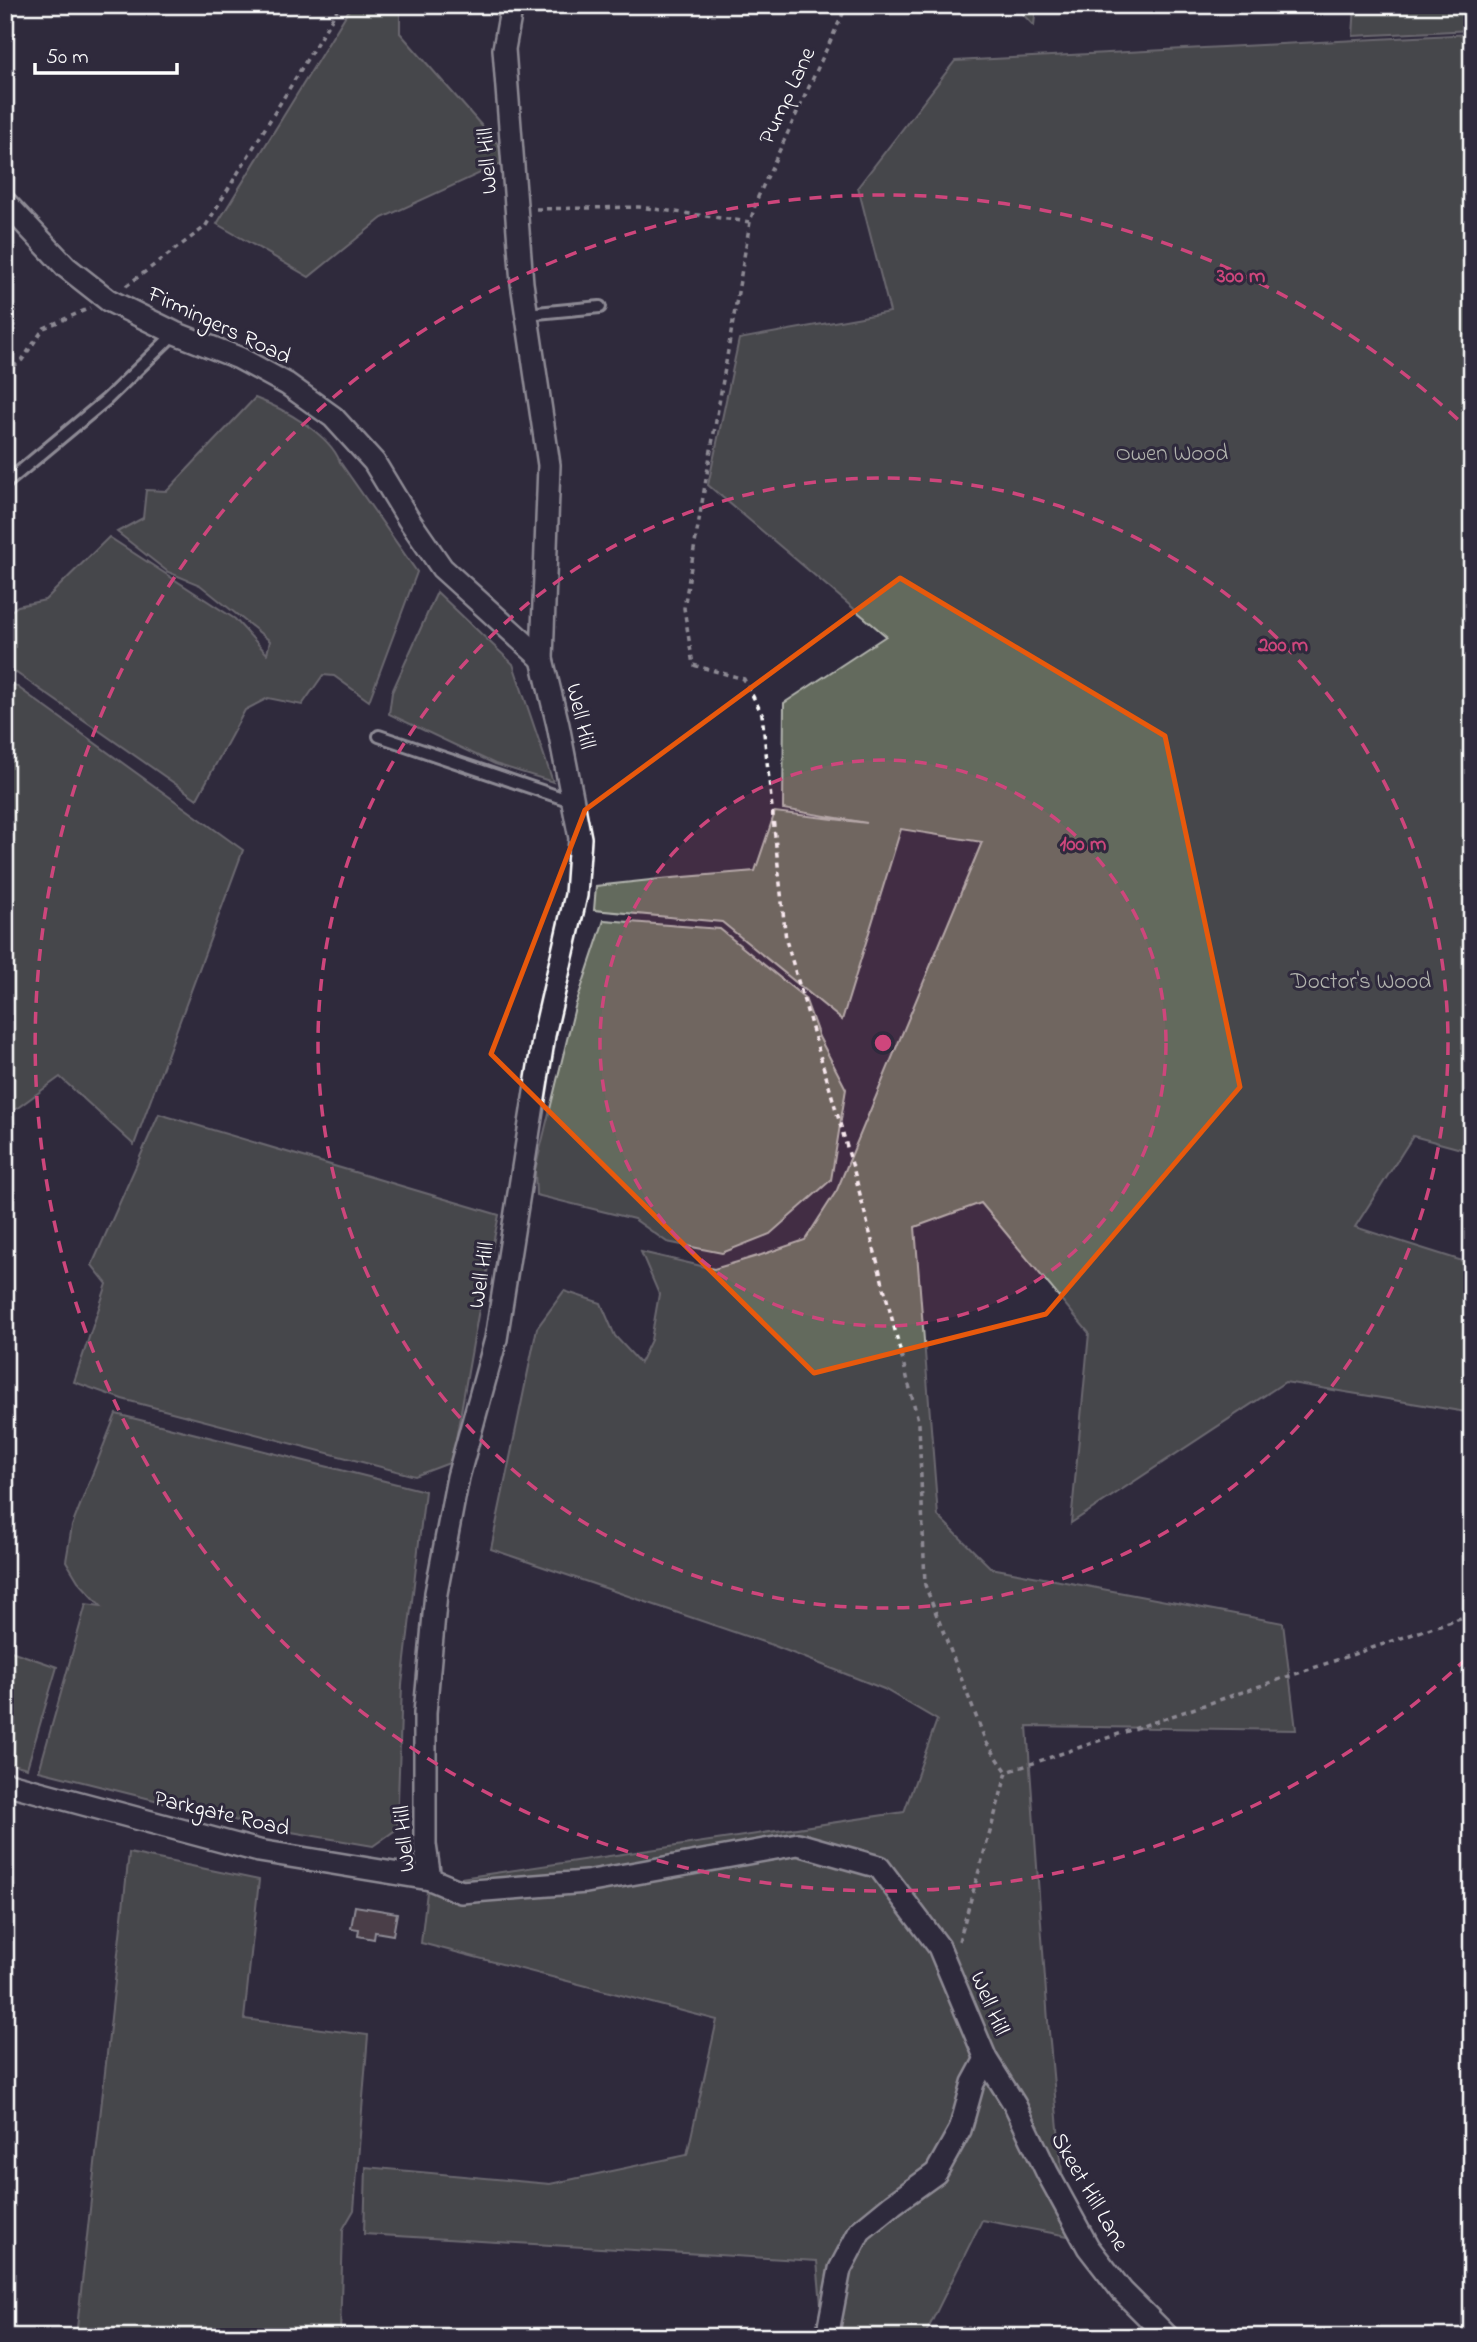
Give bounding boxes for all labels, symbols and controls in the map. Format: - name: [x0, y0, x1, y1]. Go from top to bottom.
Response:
- scale bar: [35, 32, 177, 76]
- street label: Pump Lane: [751, 41, 825, 150]
- text: 50 m: [46, 43, 89, 73]
- street label: Well Hill: [470, 126, 507, 195]
- text: 300 m: [1216, 262, 1265, 292]
- street label: Firmingers Road: [141, 278, 296, 375]
- park label: Owen Wood: [1116, 438, 1228, 471]
- text: 200 m: [1257, 631, 1308, 661]
- street label: Well Hill: [556, 680, 603, 753]
- text: 100 m: [1060, 830, 1106, 860]
- park label: Doctor's Wood: [1290, 966, 1431, 999]
- centre of rings: [871, 1031, 895, 1055]
- street label: Well Hill: [461, 1240, 504, 1311]
- street label: Parkgate Road: [150, 1783, 293, 1847]
- street label: Well Hill: [386, 1804, 425, 1874]
- street label: Well Hill: [960, 1967, 1017, 2041]
- street label: Skeet Hill Lane: [1041, 2127, 1137, 2258]

